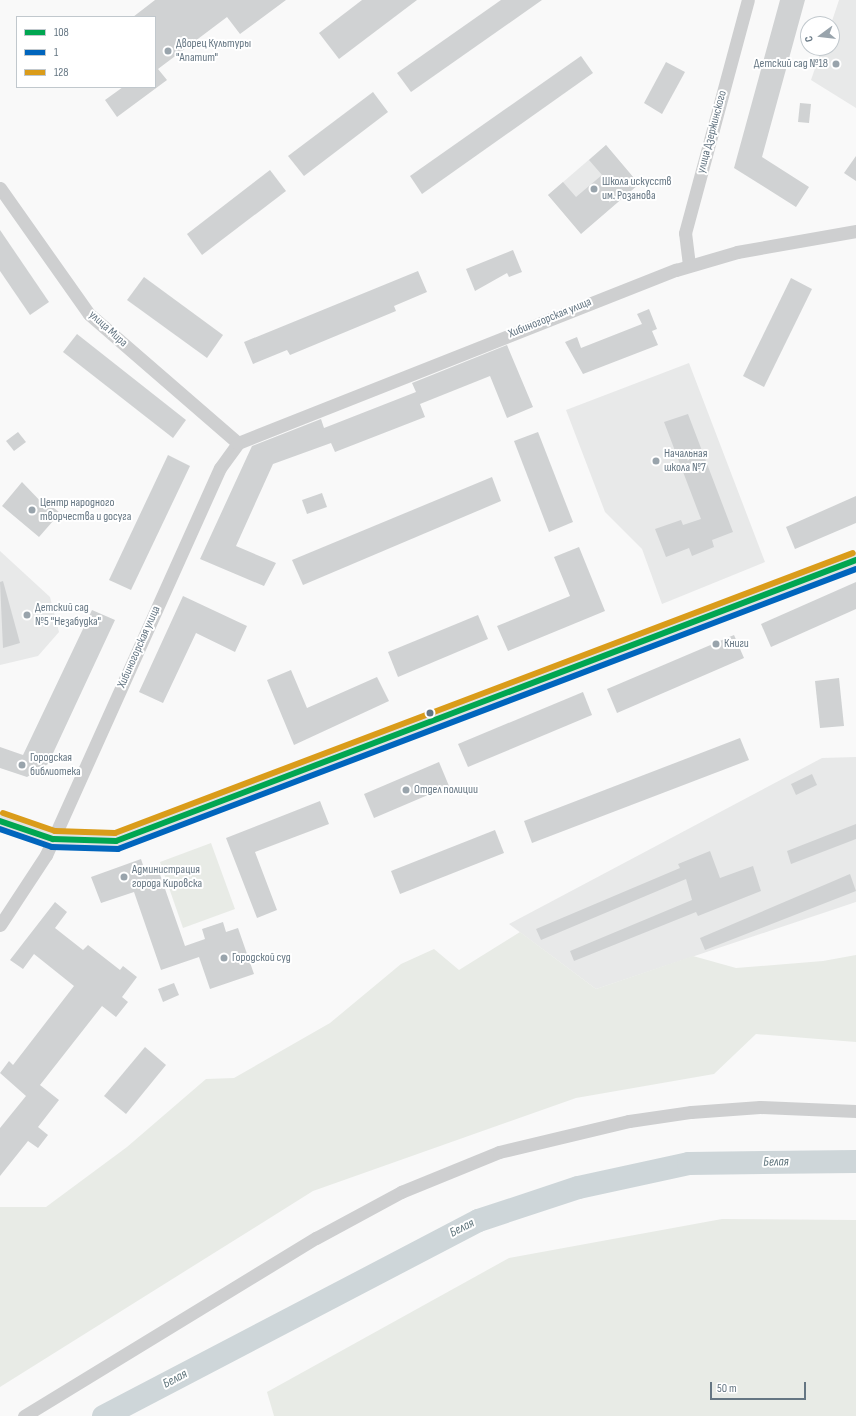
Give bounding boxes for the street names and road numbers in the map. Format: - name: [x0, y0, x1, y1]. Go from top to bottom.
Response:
- street label: улица Дзержинского: [694, 89, 730, 175]
- street label: Хибиногорская улица: [506, 295, 594, 341]
- street label: улица Мира: [86, 308, 130, 350]
- street label: Хибиногорская улица: [114, 604, 164, 690]

